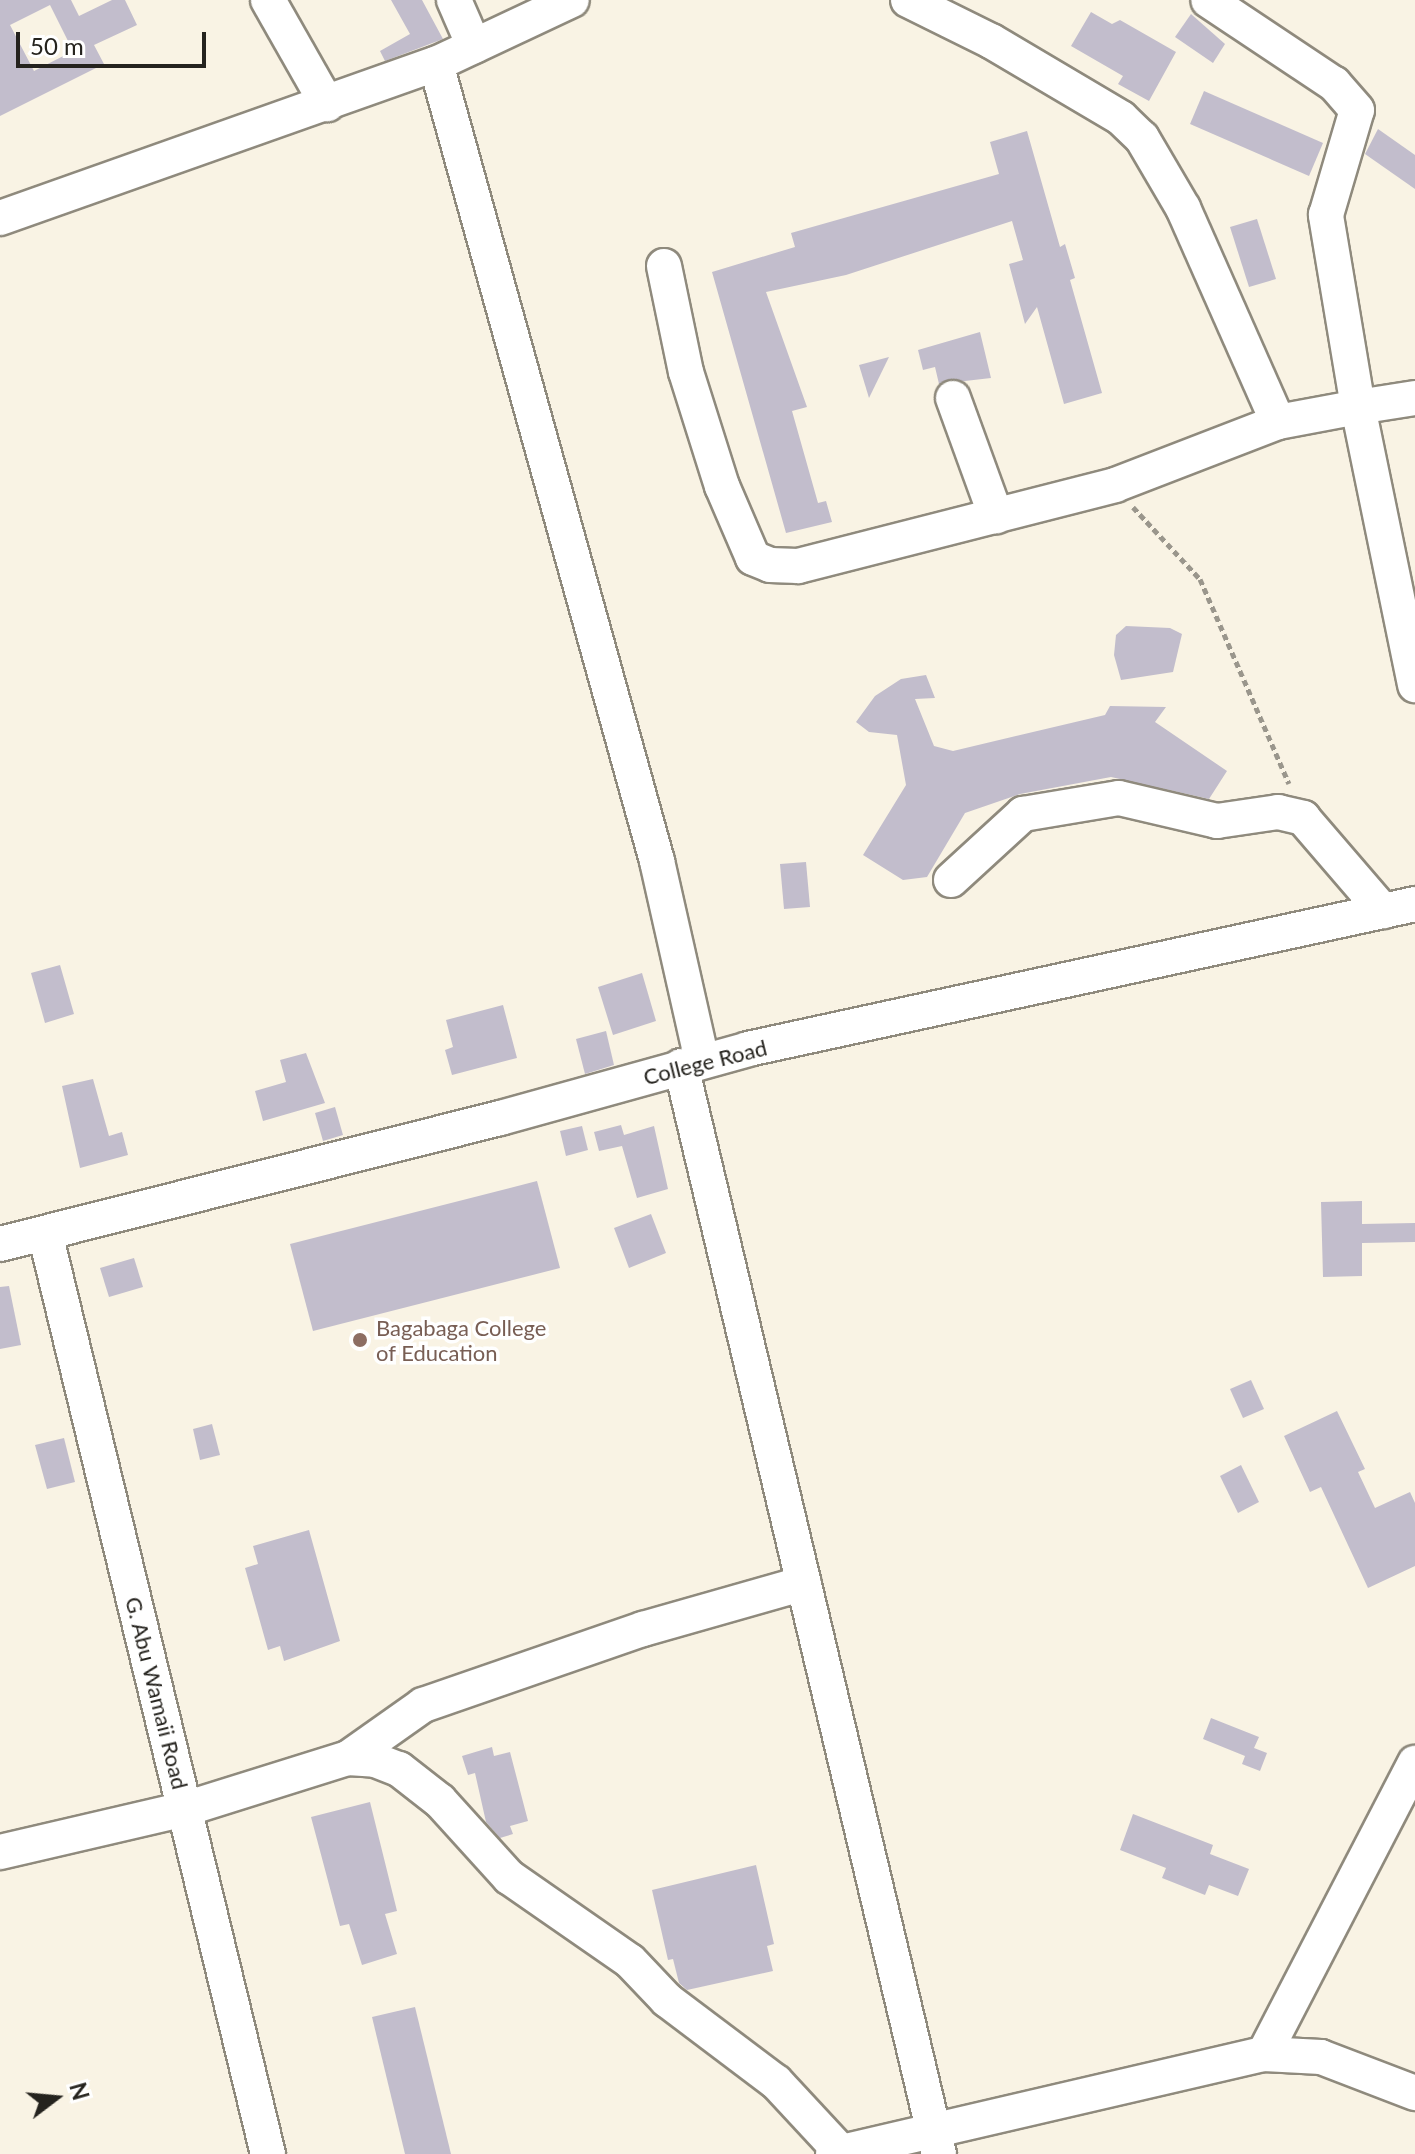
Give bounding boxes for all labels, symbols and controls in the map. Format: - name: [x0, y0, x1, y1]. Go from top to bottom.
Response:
- scale bar: [20, 16, 210, 66]
- text: 50 m: [30, 31, 84, 60]
- street label: College Road: [641, 1034, 769, 1090]
- place label: Bagabaga College of Education: [376, 1314, 546, 1366]
- marker: Bagabaga College of Education: [351, 1331, 369, 1349]
- street label: G. Abu Wamaii Road: [120, 1594, 194, 1792]
- north arrow: [16, 2058, 96, 2138]
- text: N: [64, 2079, 95, 2103]

